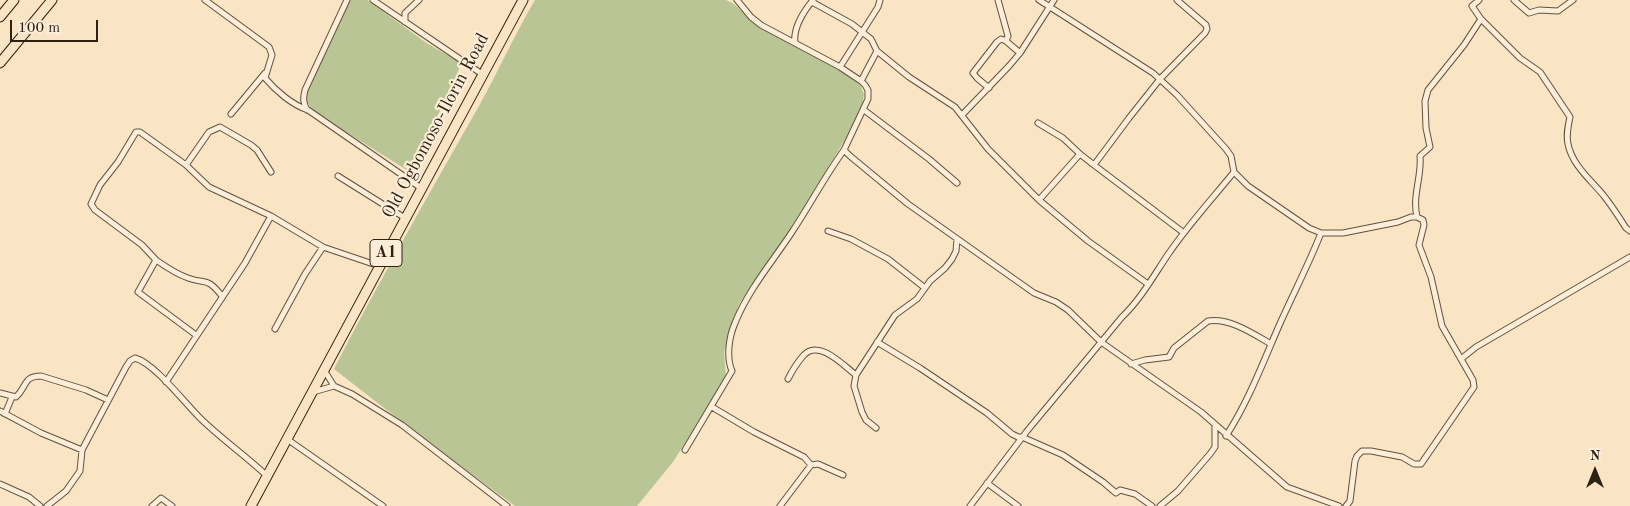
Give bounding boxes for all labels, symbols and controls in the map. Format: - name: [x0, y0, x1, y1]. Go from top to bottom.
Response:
- scale bar: [12, 10, 100, 42]
- text: 100 m: [18, 21, 60, 36]
- street label: Old Ogbomoso-Ilorin Road: [378, 30, 494, 222]
- road number: A1: [370, 240, 402, 266]
- north arrow: [1570, 446, 1620, 496]
- text: N: [1590, 449, 1600, 463]

